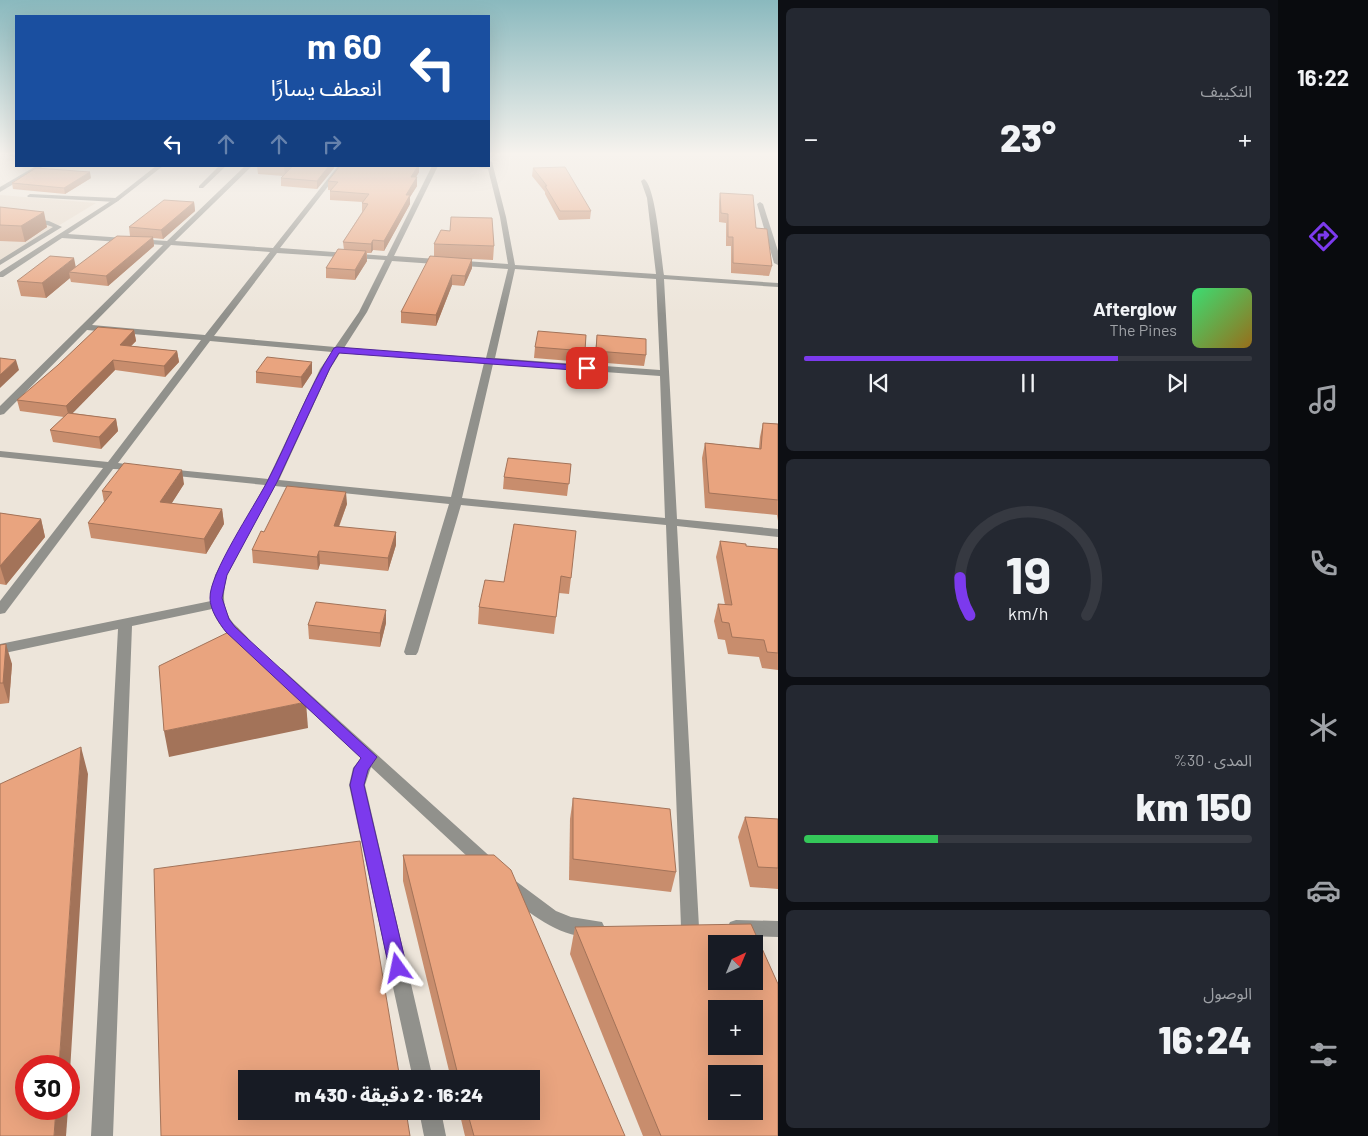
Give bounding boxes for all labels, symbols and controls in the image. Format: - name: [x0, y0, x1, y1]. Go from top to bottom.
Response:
- text: 60 m: [307, 24, 382, 66]
- icon: left: [400, 35, 465, 100]
- text: 16:22: [1297, 64, 1349, 90]
- text: انعطف يسارًا: [271, 74, 382, 100]
- text: التكييف: [1200, 81, 1252, 100]
- text: 23°: [1000, 114, 1056, 160]
- text: −: [804, 121, 818, 155]
- text: +: [1238, 121, 1252, 155]
- icon: left: [159, 130, 187, 158]
- icon: ahead: [212, 130, 240, 158]
- icon: ahead: [265, 130, 293, 158]
- icon: right: [318, 130, 346, 158]
- icon: directions: [1306, 219, 1341, 254]
- text: Afterglow: [1093, 297, 1177, 320]
- text: The Pines: [1110, 320, 1177, 339]
- pin: [566, 347, 608, 389]
- icon: arrive: [573, 354, 601, 382]
- icon: previous: [865, 369, 893, 397]
- icon: pause: [1014, 369, 1042, 397]
- icon: next: [1163, 369, 1191, 397]
- icon: music: [1306, 382, 1341, 417]
- text: 19: [1005, 542, 1051, 604]
- icon: phone: [1306, 546, 1341, 581]
- text: km/h: [1008, 602, 1048, 624]
- icon: climate: [1306, 710, 1341, 745]
- text: المدى · 30%: [1173, 750, 1252, 769]
- text: 150 km: [1136, 783, 1252, 829]
- icon: car: [1306, 873, 1341, 908]
- north arrow: [708, 935, 762, 990]
- map controls: [708, 935, 763, 1120]
- position arrow: [371, 941, 423, 993]
- text: الوصول: [1203, 983, 1252, 1002]
- button: +: [708, 1000, 763, 1055]
- text: 16:24: [1158, 1016, 1252, 1062]
- icon: filters: [1306, 1037, 1341, 1072]
- speed limit sign: 30: [15, 1055, 80, 1120]
- button: −: [708, 1065, 763, 1120]
- text: 16:24 · 2 دقيقة · 430 m: [295, 1083, 483, 1106]

